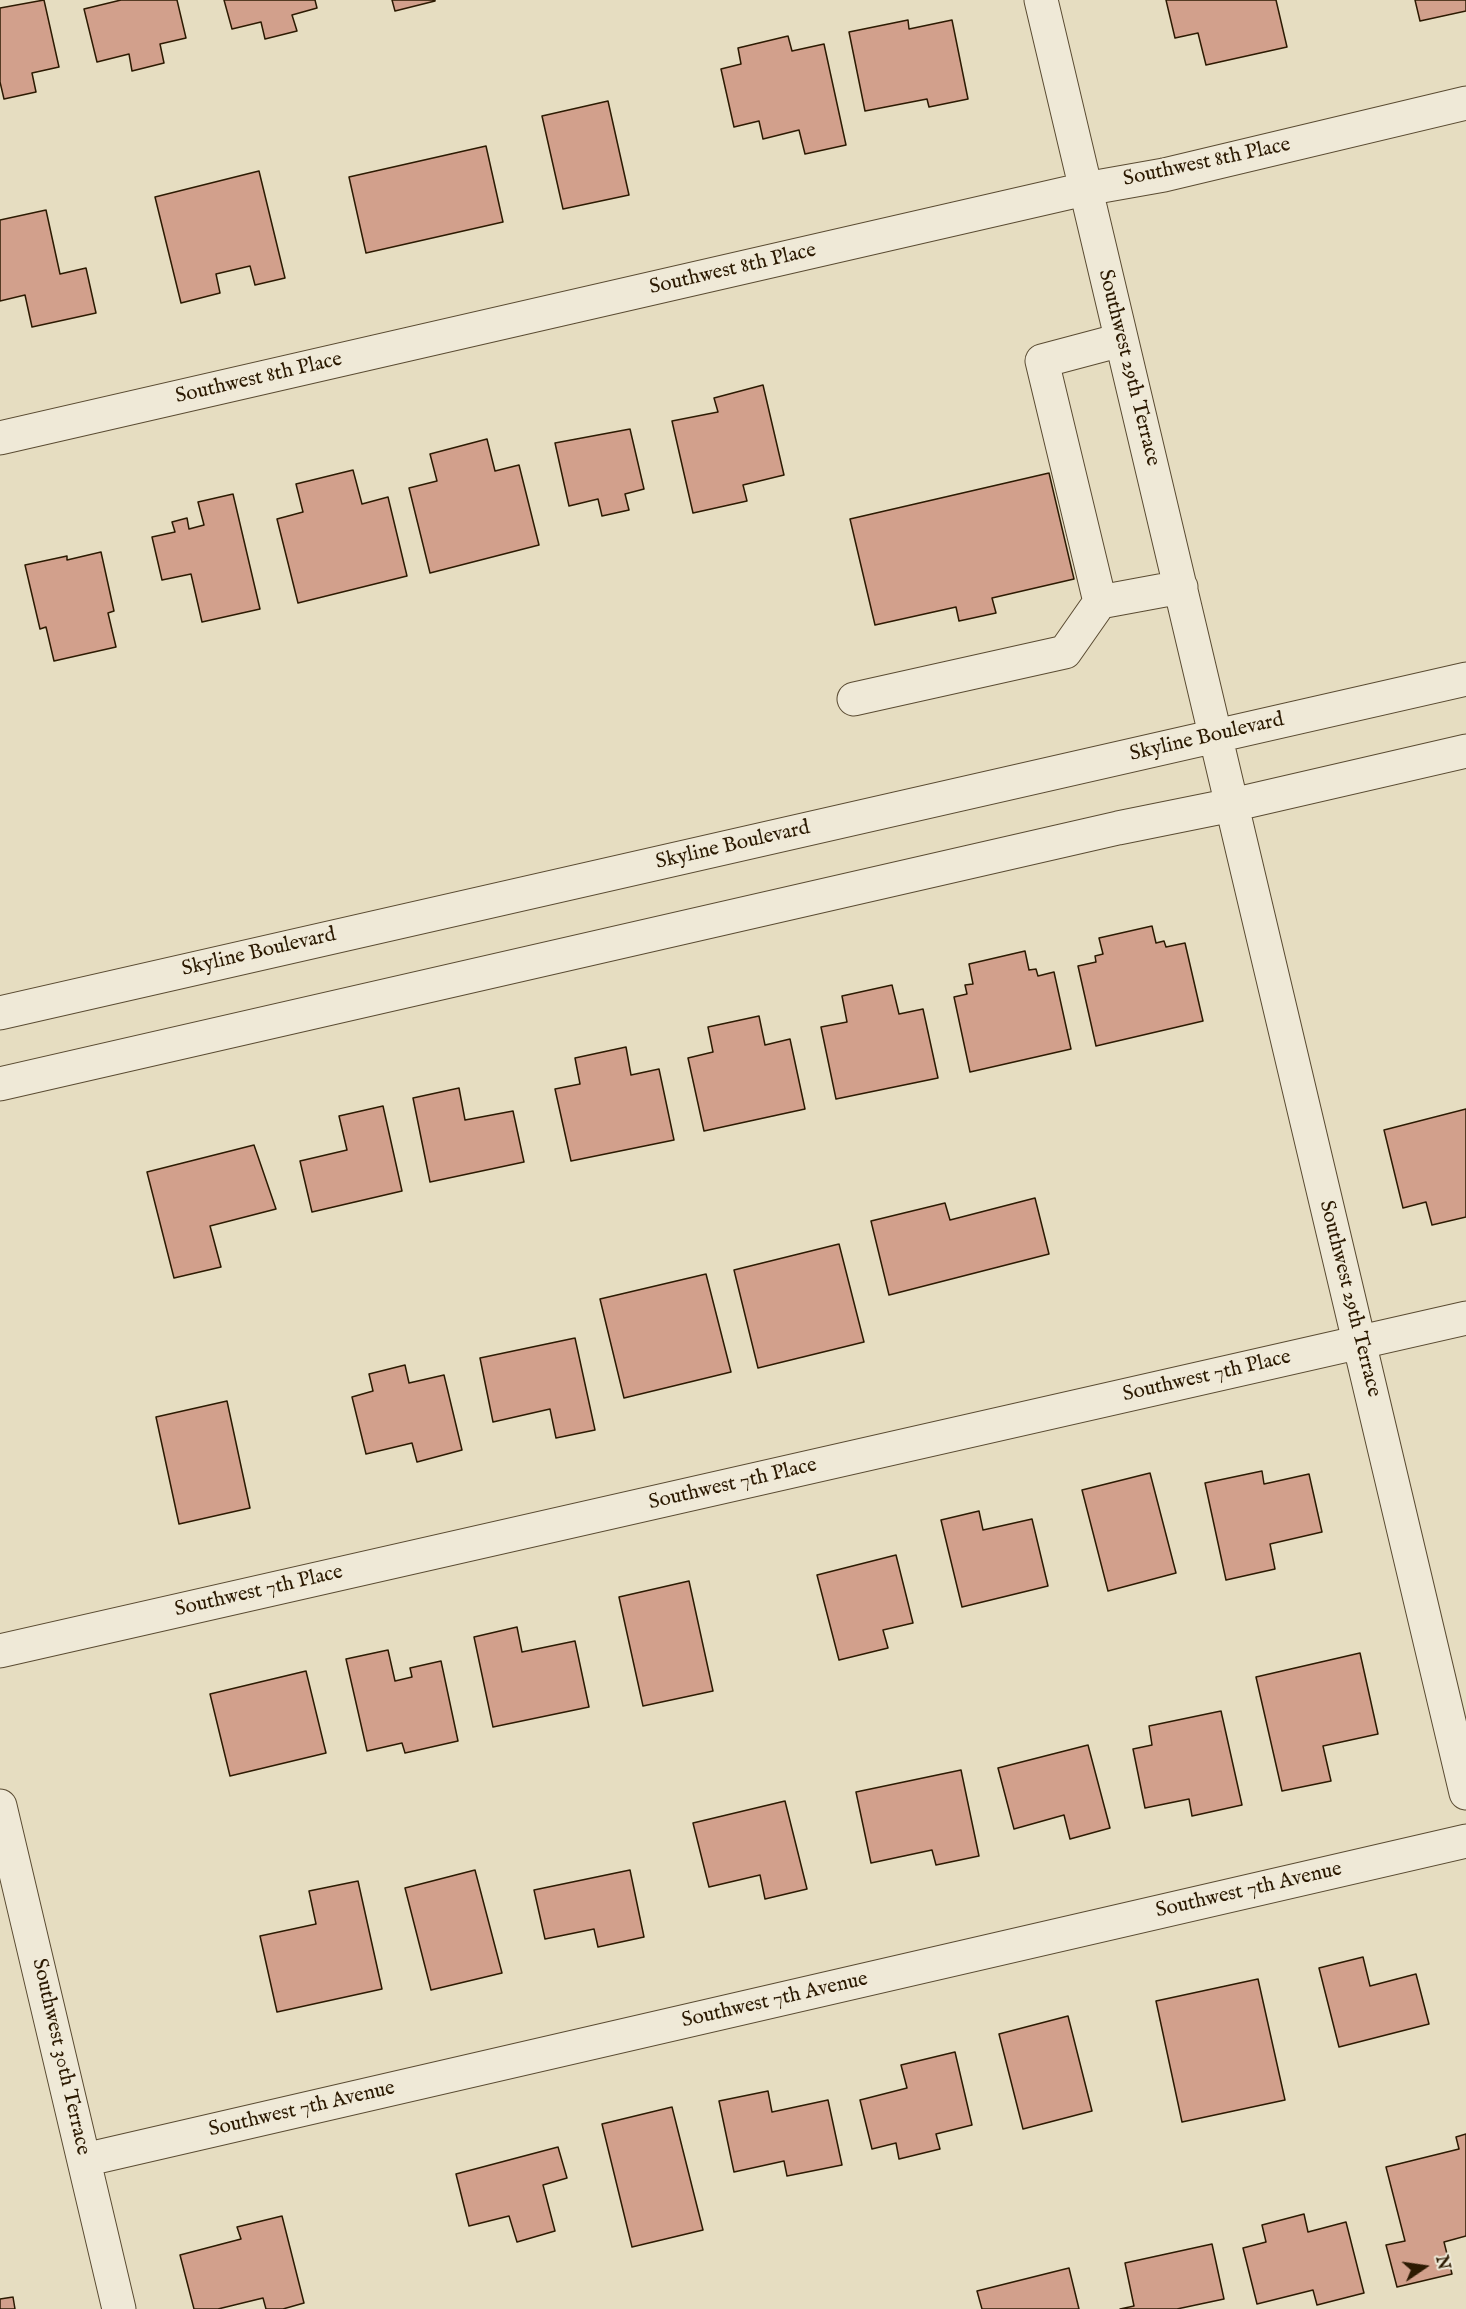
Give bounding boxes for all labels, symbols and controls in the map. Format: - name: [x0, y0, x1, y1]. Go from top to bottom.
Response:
- street label: Southwest 8th Place: [1121, 133, 1293, 193]
- street label: Southwest 8th Place: [647, 239, 819, 301]
- street label: Southwest 29th Terrace: [1091, 267, 1165, 469]
- street label: Southwest 8th Place: [173, 348, 345, 410]
- street label: Skyline Boulevard: [1127, 708, 1287, 768]
- street label: Skyline Boulevard: [653, 816, 813, 876]
- street label: Skyline Boulevard: [179, 923, 339, 983]
- street label: Southwest 29th Terrace: [1312, 1198, 1386, 1400]
- street label: Southwest 7th Place: [1120, 1345, 1294, 1409]
- street label: Southwest 7th Place: [646, 1453, 820, 1517]
- street label: Southwest 7th Place: [172, 1560, 346, 1624]
- street label: Southwest 7th Avenue: [1153, 1857, 1345, 1925]
- street label: Southwest 30th Terrace: [25, 1956, 95, 2158]
- street label: Southwest 7th Avenue: [679, 1967, 871, 2035]
- street label: Southwest 7th Avenue: [206, 2076, 398, 2144]
- north arrow: [1394, 2237, 1454, 2297]
- text: N: [1430, 2254, 1453, 2272]

